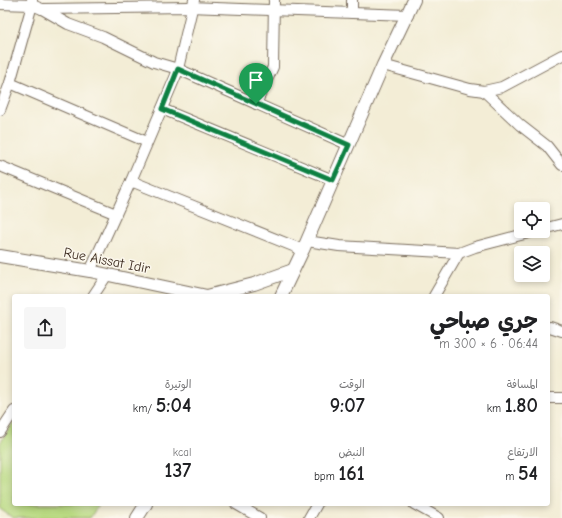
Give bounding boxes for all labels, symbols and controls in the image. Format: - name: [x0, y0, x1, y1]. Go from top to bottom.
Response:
- pin: [239, 63, 273, 104]
- icon: arrive: [245, 69, 267, 91]
- map controls: [514, 202, 550, 282]
- button: locate: [514, 202, 550, 238]
- street label: Rue Aissat Idir: [62, 244, 152, 277]
- button: layers: [514, 246, 550, 282]
- button: share: [24, 307, 66, 349]
- text: جري صباحي: [430, 308, 538, 334]
- text: 06:44 · 6 × 300 m: [439, 336, 538, 351]
- text: الوتيرة: [165, 378, 191, 391]
- text: الوقت: [339, 378, 365, 391]
- text: المسافة: [507, 378, 538, 391]
- text: 5:04: [156, 394, 191, 417]
- text: 9:07: [330, 394, 365, 417]
- text: 1.80: [505, 394, 538, 417]
- text: /km: [133, 402, 156, 415]
- text: km: [487, 402, 505, 415]
- text: kcal: [173, 446, 191, 459]
- text: النبض: [338, 446, 365, 459]
- text: الارتفاع: [507, 446, 538, 459]
- text: 137: [165, 459, 191, 482]
- text: 161: [338, 462, 365, 485]
- text: 54: [518, 462, 538, 485]
- text: bpm: [314, 470, 338, 483]
- text: m: [505, 470, 518, 483]

